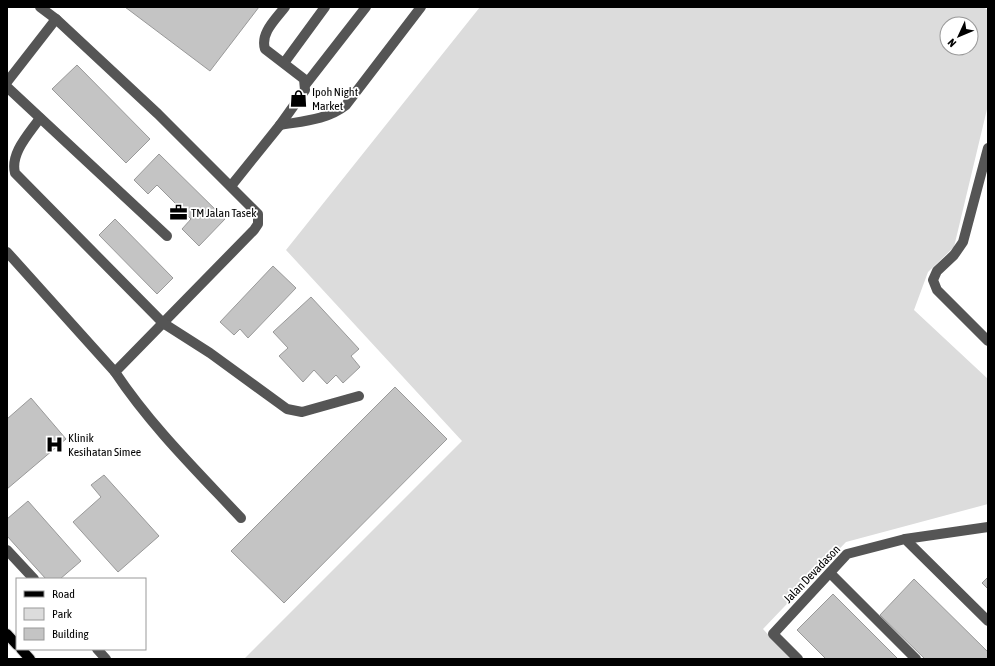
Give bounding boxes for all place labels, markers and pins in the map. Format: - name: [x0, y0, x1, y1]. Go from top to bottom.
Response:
- place label: Ipoh Night Market: [312, 85, 359, 113]
- shop icon: Ipoh Night Market: [289, 89, 309, 109]
- office icon: TM Jalan Tasek: [168, 203, 188, 223]
- place label: TM Jalan Tasek: [191, 206, 257, 220]
- place label: Klinik Kesihatan Simee: [68, 431, 141, 459]
- hospital icon: Klinik Kesihatan Simee: [45, 435, 65, 455]

